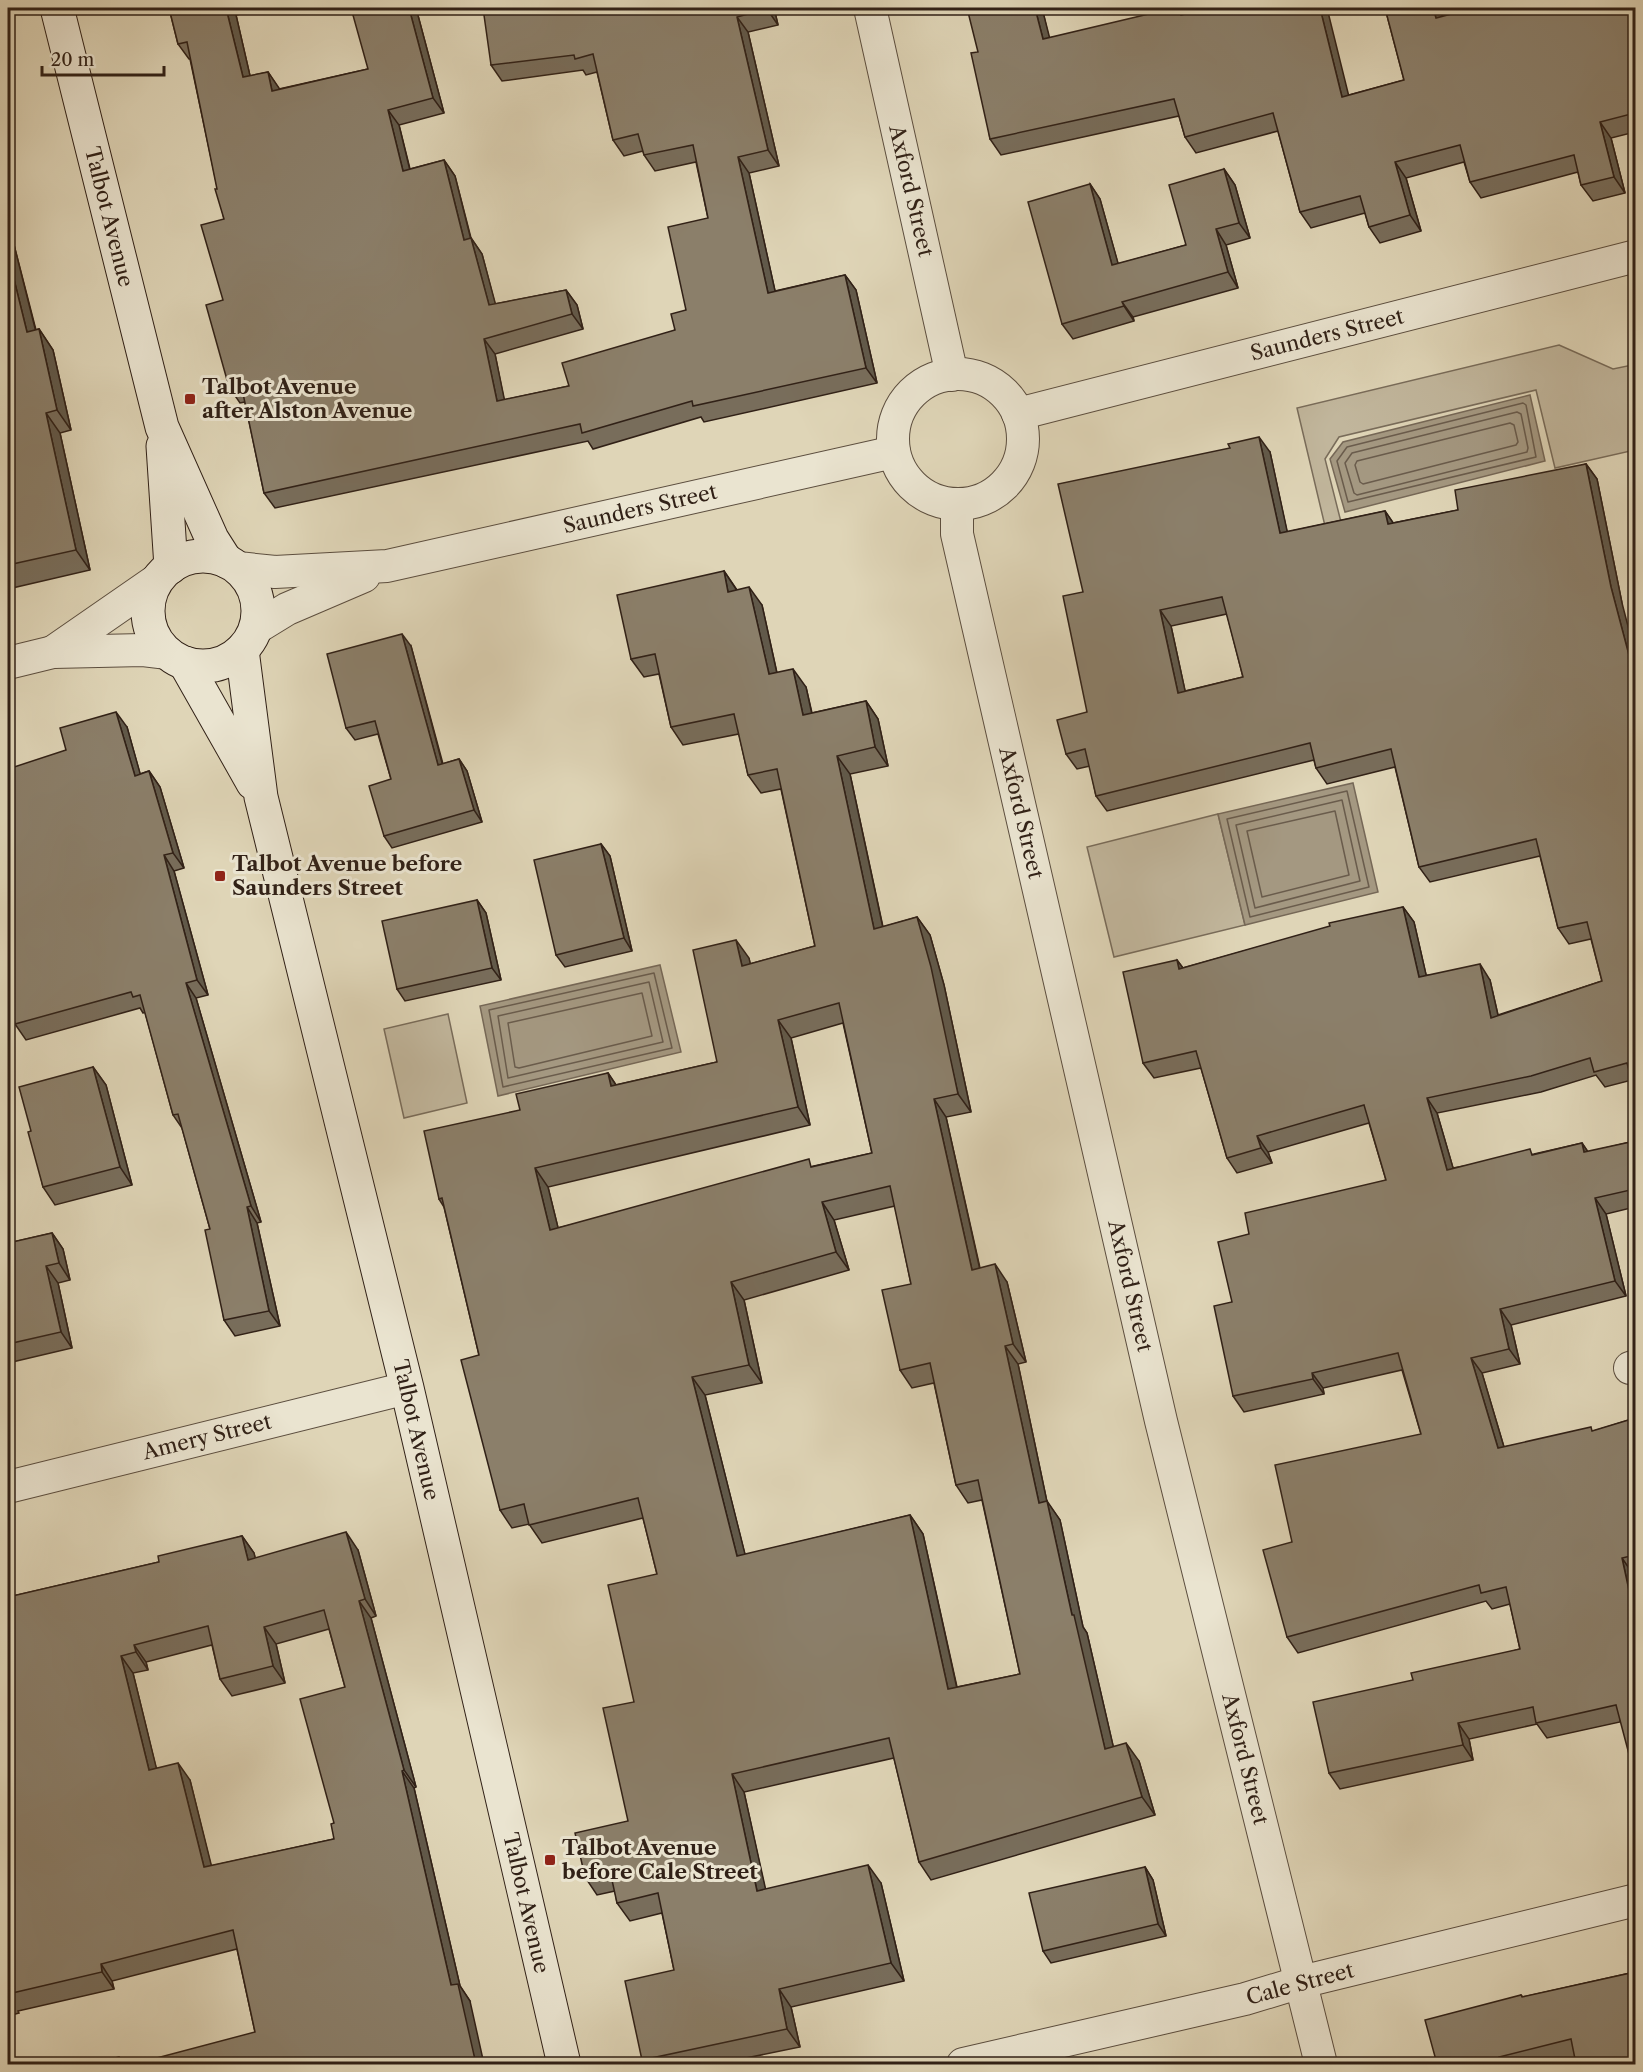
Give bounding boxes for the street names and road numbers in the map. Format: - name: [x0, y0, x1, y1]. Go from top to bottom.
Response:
- street label: Axford Street: [884, 122, 939, 260]
- street label: Talbot Avenue: [80, 144, 139, 289]
- street label: Saunders Street: [1248, 303, 1407, 366]
- street label: Saunders Street: [560, 479, 720, 538]
- street label: Axford Street: [994, 744, 1049, 882]
- street label: Axford Street: [1103, 1217, 1158, 1355]
- street label: Talbot Avenue: [388, 1357, 445, 1503]
- street label: Amery Street: [139, 1408, 274, 1465]
- street label: Axford Street: [1217, 1690, 1274, 1828]
- street label: Talbot Avenue: [498, 1830, 555, 1976]
- street label: Cale Street: [1243, 1957, 1357, 2010]

